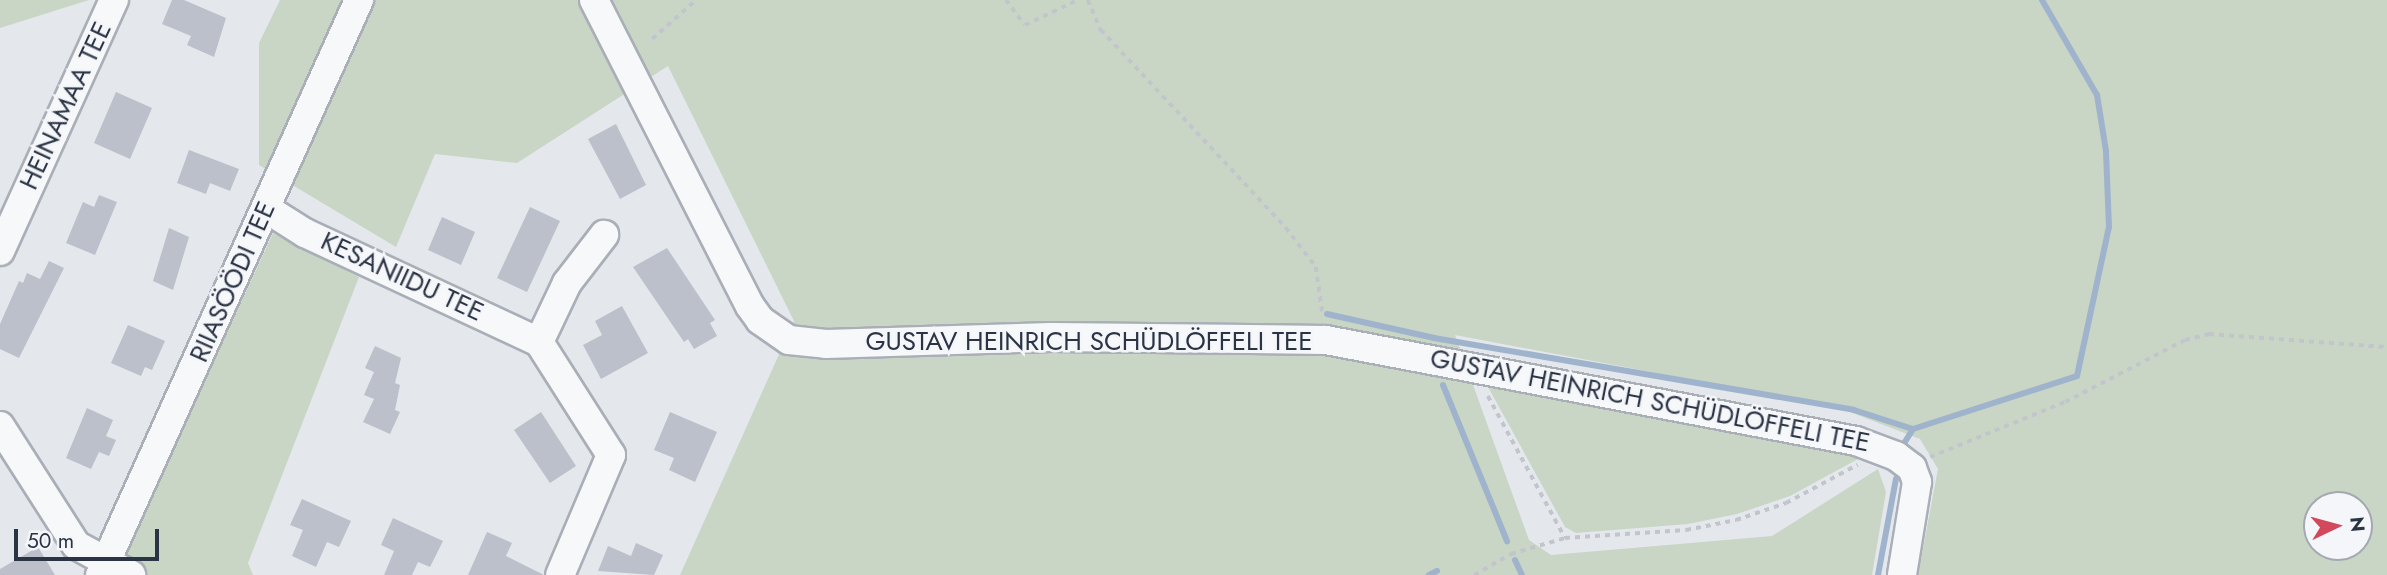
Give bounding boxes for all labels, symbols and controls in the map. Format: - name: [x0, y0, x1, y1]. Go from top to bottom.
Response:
- street label: HEINAMAA TEE: [14, 17, 118, 195]
- street label: RIIASÖÖDI TEE: [184, 197, 282, 367]
- street label: KESANIIDU TEE: [316, 226, 488, 328]
- street label: GUSTAV HEINRICH SCHÜDLÖFFELI TEE: [865, 326, 1313, 358]
- street label: GUSTAV HEINRICH SCHÜDLÖFFELI TEE: [1428, 343, 1872, 459]
- north arrow: [2303, 491, 2373, 561]
- scale bar: [18, 516, 163, 560]
- text: N: [2343, 516, 2372, 533]
- text: 50 m: [27, 526, 74, 556]

